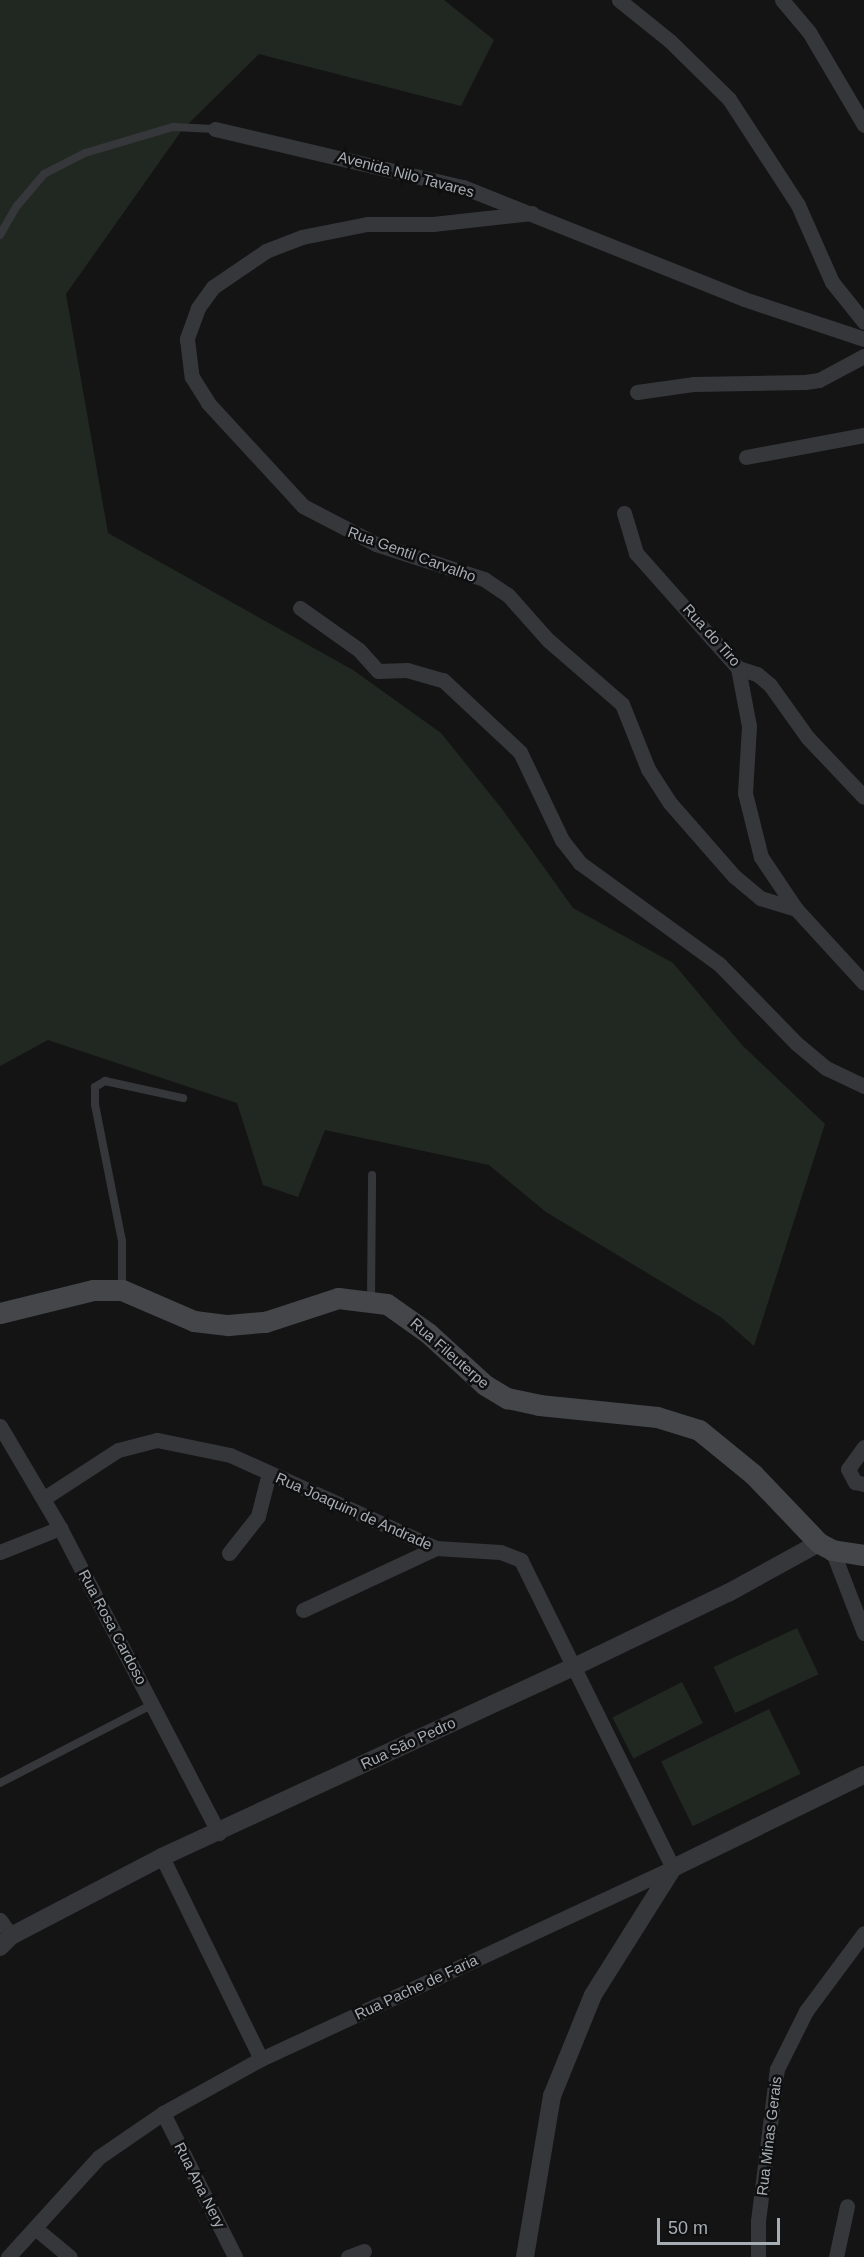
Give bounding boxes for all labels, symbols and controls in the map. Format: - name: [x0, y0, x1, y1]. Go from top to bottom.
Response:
- street label: Avenida Nilo Tavares: [336, 147, 476, 201]
- street label: Rua Gentil Carvalho: [345, 522, 479, 586]
- street label: Rua do Tiro: [679, 600, 745, 670]
- street label: Rua Fileuterpe: [407, 1314, 493, 1392]
- street label: Rua Joaquim de Andrade: [273, 1468, 435, 1554]
- street label: Rua Rosa Cardoso: [75, 1566, 151, 1688]
- street label: Rua São Pedro: [358, 1713, 458, 1773]
- street label: Rua Pache de Faria: [352, 1951, 480, 2023]
- street label: Rua Minas Gerais: [753, 2075, 785, 2197]
- street label: Rua Ana Nery: [171, 2139, 229, 2231]
- scale bar: [660, 2206, 783, 2244]
- text: 50 m: [668, 2218, 708, 2238]

